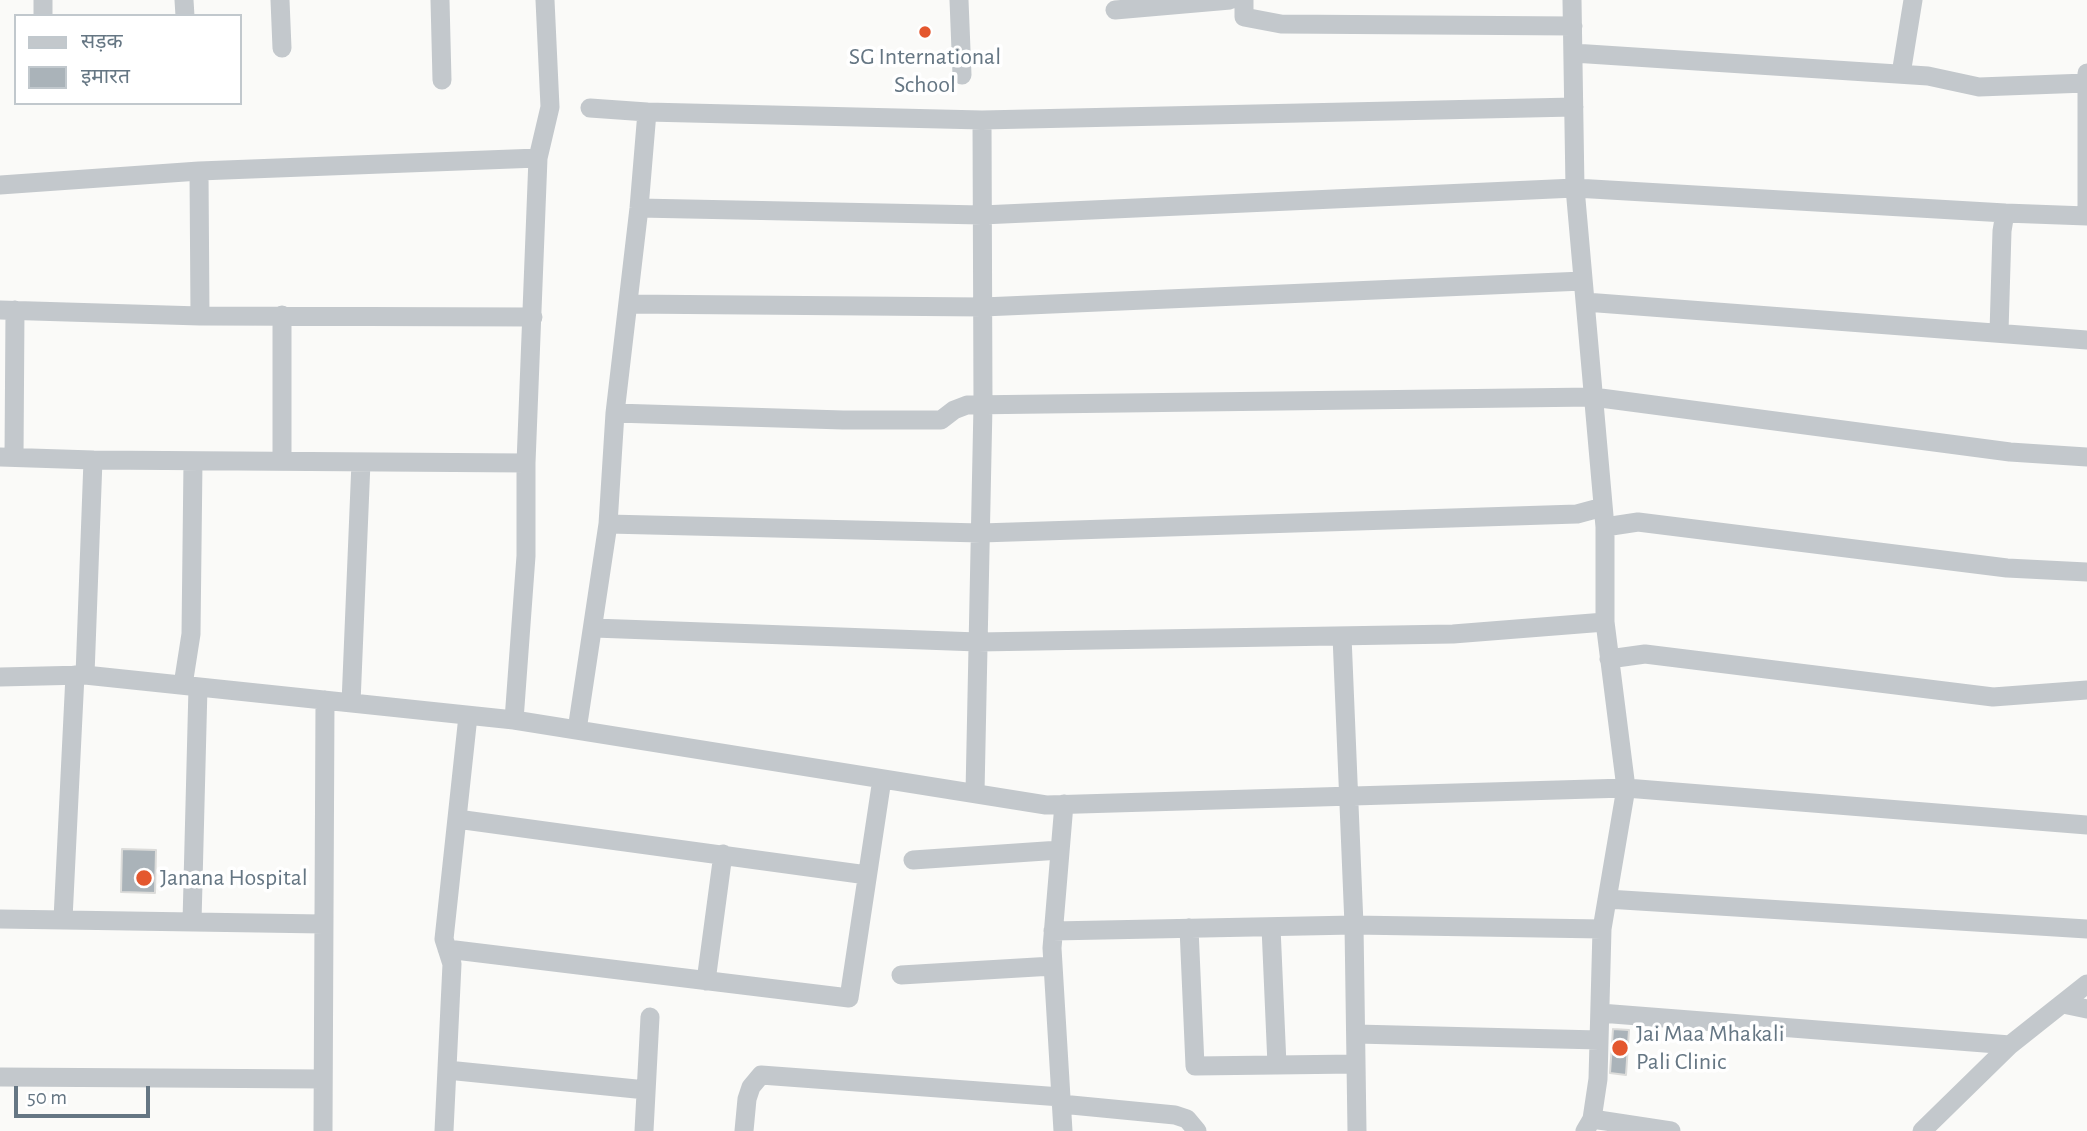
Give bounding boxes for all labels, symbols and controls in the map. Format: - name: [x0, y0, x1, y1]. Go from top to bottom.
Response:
- legend: [14, 14, 242, 105]
- marker: SG International School: [917, 24, 933, 40]
- text: सड़क: [81, 31, 123, 52]
- place label: SG International School: [849, 43, 1001, 99]
- text: इमारत: [81, 66, 130, 87]
- place label: Janana Hospital: [160, 864, 308, 892]
- marker: Janana Hospital: [134, 868, 154, 888]
- place label: Jai Maa Mhakali Pali Clinic: [1636, 1020, 1784, 1076]
- marker: Jai Maa Mhakali Pali Clinic: [1610, 1038, 1630, 1058]
- scale bar: [18, 1072, 154, 1116]
- text: 50 m: [27, 1087, 67, 1108]

